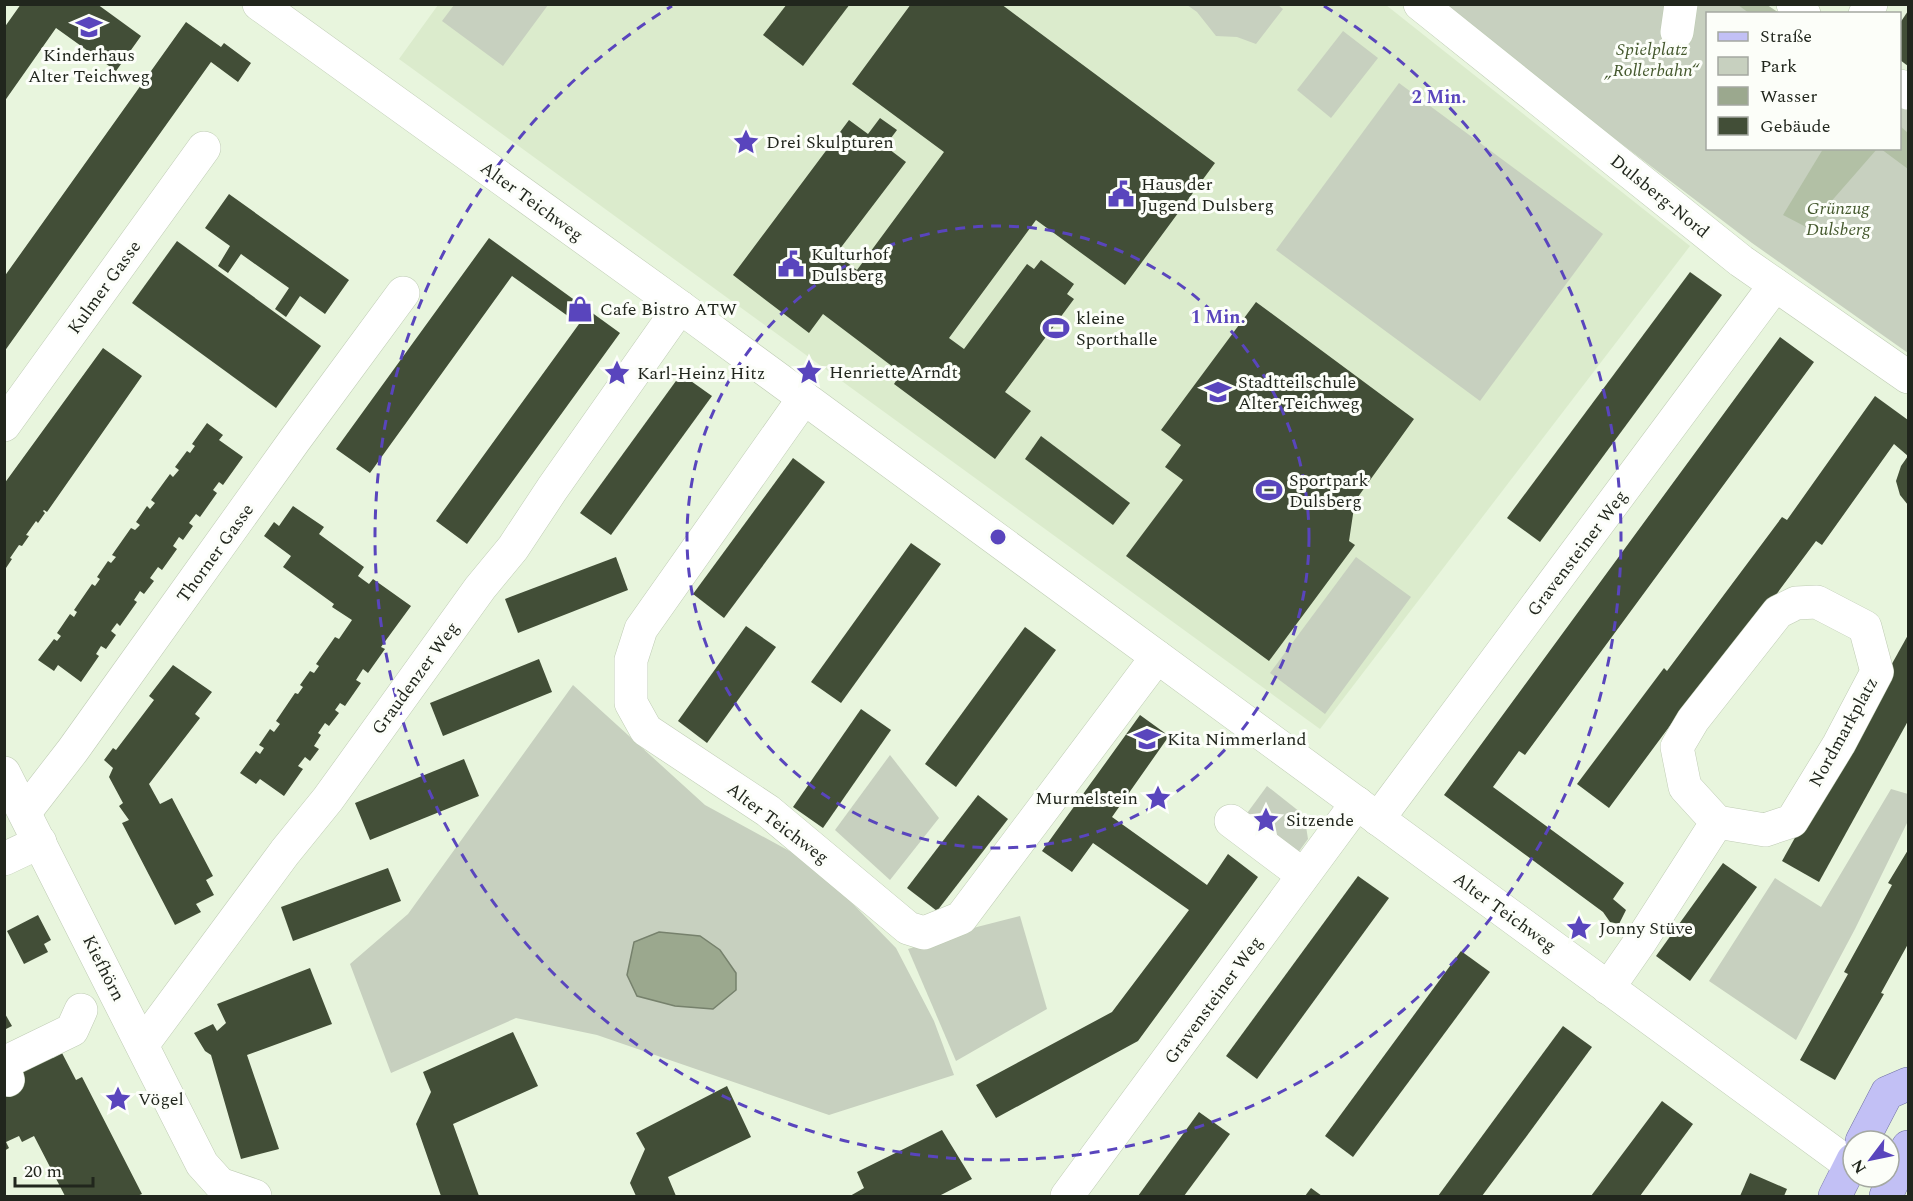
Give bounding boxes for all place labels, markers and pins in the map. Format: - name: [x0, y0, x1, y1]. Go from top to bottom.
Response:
- school or university icon: Kinderhaus Alter Teichweg: [74, 12, 104, 42]
- place label: Kinderhaus Alter Teichweg: [28, 42, 150, 90]
- place icon: Drei Skulpturen: [731, 127, 761, 157]
- place label: Drei Skulpturen: [766, 129, 894, 156]
- place label: Haus der Jugend Dulsberg: [1141, 171, 1274, 219]
- public building icon: Haus der Jugend Dulsberg: [1106, 179, 1136, 209]
- place label: Kulturhof Dulsberg: [811, 241, 891, 289]
- public building icon: Kulturhof Dulsberg: [776, 249, 806, 279]
- shop icon: Cafe Bistro ATW: [565, 294, 595, 324]
- place label: Cafe Bistro ATW: [600, 296, 737, 323]
- place label: kleine Sporthalle: [1076, 305, 1158, 353]
- sports icon: kleine Sporthalle: [1041, 313, 1071, 343]
- place icon: Henriette Arndt: [794, 357, 824, 387]
- place icon: Karl-Heinz Hitz: [602, 358, 632, 388]
- place label: Henriette Arndt: [829, 359, 958, 386]
- place label: Karl-Heinz Hitz: [637, 360, 765, 387]
- place label: Stadtteilschule Alter Teichweg: [1238, 369, 1360, 417]
- school or university icon: Stadtteilschule Alter Teichweg: [1203, 377, 1233, 407]
- place label: Sportpark Dulsberg: [1289, 467, 1369, 515]
- sports icon: Sportpark Dulsberg: [1254, 475, 1284, 505]
- centre of rings: [988, 527, 1008, 547]
- school or university icon: Kita Nimmerland: [1132, 724, 1162, 754]
- place label: Kita Nimmerland: [1167, 726, 1307, 753]
- place icon: Murmelstein: [1143, 783, 1173, 813]
- place label: Murmelstein: [1035, 785, 1138, 812]
- place icon: Sitzende: [1251, 805, 1281, 835]
- place label: Sitzende: [1286, 807, 1354, 834]
- place icon: Jonny Stüve: [1564, 913, 1594, 943]
- place label: Jonny Stüve: [1599, 915, 1693, 942]
- place icon: Vögel: [103, 1084, 133, 1114]
- place label: Vögel: [138, 1086, 184, 1113]

